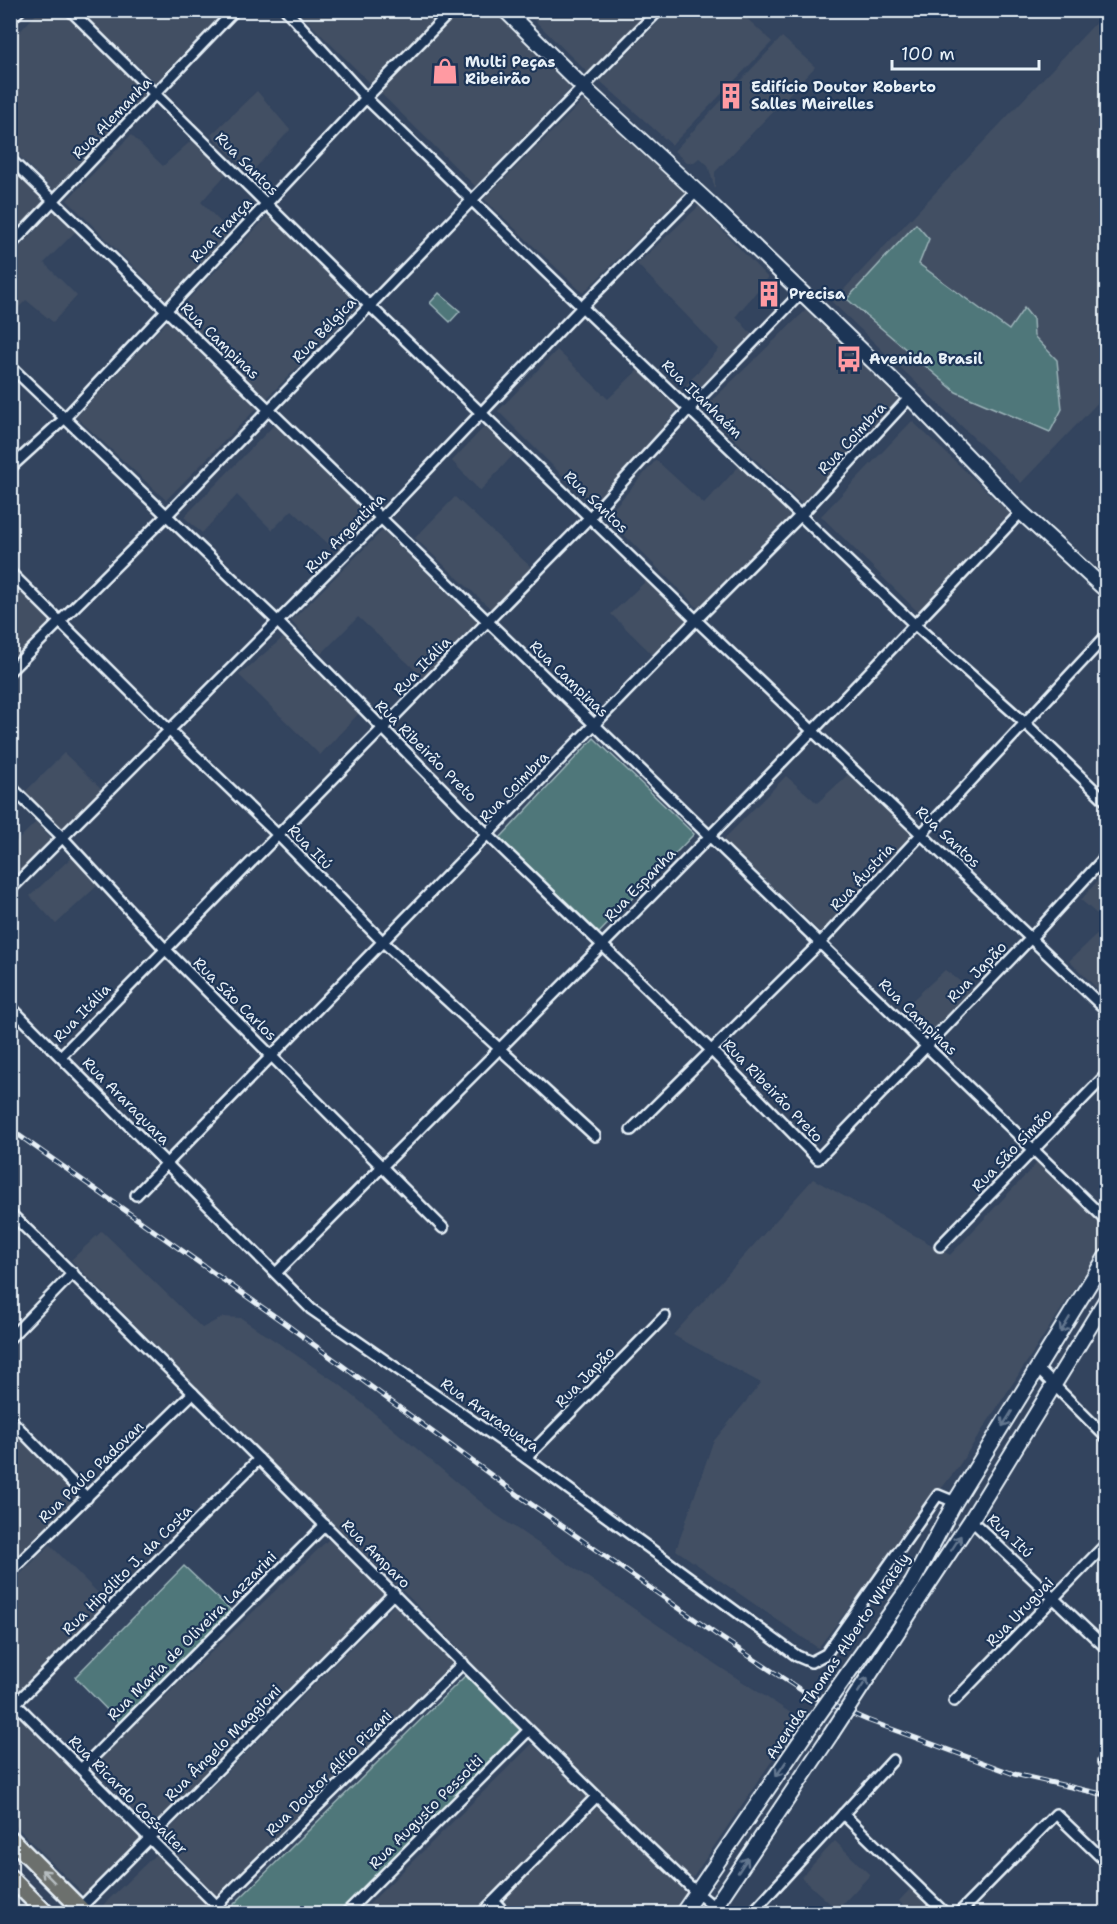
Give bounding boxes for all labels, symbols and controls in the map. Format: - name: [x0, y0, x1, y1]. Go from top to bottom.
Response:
- scale bar: [892, 33, 1039, 71]
- text: 100 m: [901, 42, 955, 66]
- place label: Multi Peças Ribeirão: [465, 52, 556, 89]
- shop icon: Multi Peças Ribeirão: [430, 56, 460, 86]
- street label: Rua Alemanha: [68, 72, 157, 163]
- place label: Edifício Doutor Roberto Salles Meirelles: [751, 77, 936, 114]
- building icon: Edifício Doutor Roberto Salles Meirelles: [716, 81, 746, 111]
- street label: Rua Santos: [211, 128, 283, 200]
- street label: Rua França: [186, 193, 257, 267]
- building icon: Precisa: [754, 279, 784, 309]
- place label: Precisa: [789, 284, 846, 304]
- street label: Rua Bélgica: [288, 292, 361, 367]
- street label: Rua Campinas: [176, 298, 264, 384]
- bus stop icon: Avenida Brasil: [834, 344, 864, 374]
- place label: Avenida Brasil: [869, 349, 983, 369]
- street label: Rua Itanhaém: [657, 355, 747, 443]
- street label: Rua Coimbra: [813, 397, 891, 478]
- street label: Rua Santos: [560, 466, 632, 538]
- street label: Rua Argentina: [301, 488, 390, 577]
- street label: Rua Itália: [389, 632, 455, 700]
- street label: Rua Campinas: [525, 636, 613, 722]
- street label: Rua Ribeirão Preto: [371, 696, 481, 806]
- street label: Rua Coimbra: [475, 747, 554, 827]
- street label: Rua Santos: [911, 802, 985, 872]
- street label: Rua Itú: [283, 820, 337, 874]
- street label: Rua Áustria: [825, 838, 899, 915]
- street label: Rua Espanha: [600, 844, 681, 926]
- street label: Rua Japão: [943, 937, 1011, 1007]
- street label: Rua São Carlos: [189, 953, 281, 1045]
- street label: Rua Campinas: [874, 974, 962, 1060]
- street label: Rua Itália: [49, 979, 115, 1047]
- street label: Rua Ribeirão Preto: [719, 1035, 827, 1147]
- street label: Rua Araraquara: [78, 1053, 175, 1150]
- street label: Rua São Simão: [967, 1104, 1057, 1196]
- one-way arrow: [1058, 1316, 1070, 1333]
- street label: Rua Japão: [551, 1342, 619, 1412]
- street label: Rua Araraquara: [437, 1374, 544, 1457]
- one-way arrow: [1000, 1410, 1012, 1427]
- street label: Rua Paulo Padovan: [34, 1417, 148, 1527]
- street label: Rua Hipólito J. da Costa: [58, 1500, 197, 1639]
- street label: Rua Itú: [983, 1510, 1037, 1562]
- street label: Rua Amparo: [337, 1515, 415, 1593]
- one-way arrow: [950, 1535, 962, 1552]
- street label: Rua Maria de Oliveira Lazzarini: [103, 1547, 281, 1725]
- street label: Avenida Thomas Alberto Whately: [761, 1549, 915, 1763]
- street label: Rua Uruguai: [982, 1573, 1058, 1651]
- one-way arrow: [857, 1677, 869, 1694]
- street label: Rua Ângelo Maggioni: [160, 1680, 286, 1806]
- street label: Rua Doutor Alfio Pizani: [262, 1706, 396, 1840]
- street label: Rua Ricardo Cossalter: [64, 1731, 192, 1859]
- street label: Rua Augusto Pessotti: [365, 1751, 487, 1873]
- one-way arrow: [775, 1760, 787, 1776]
- one-way arrow: [737, 1857, 749, 1874]
- one-way arrow: [41, 1868, 56, 1883]

